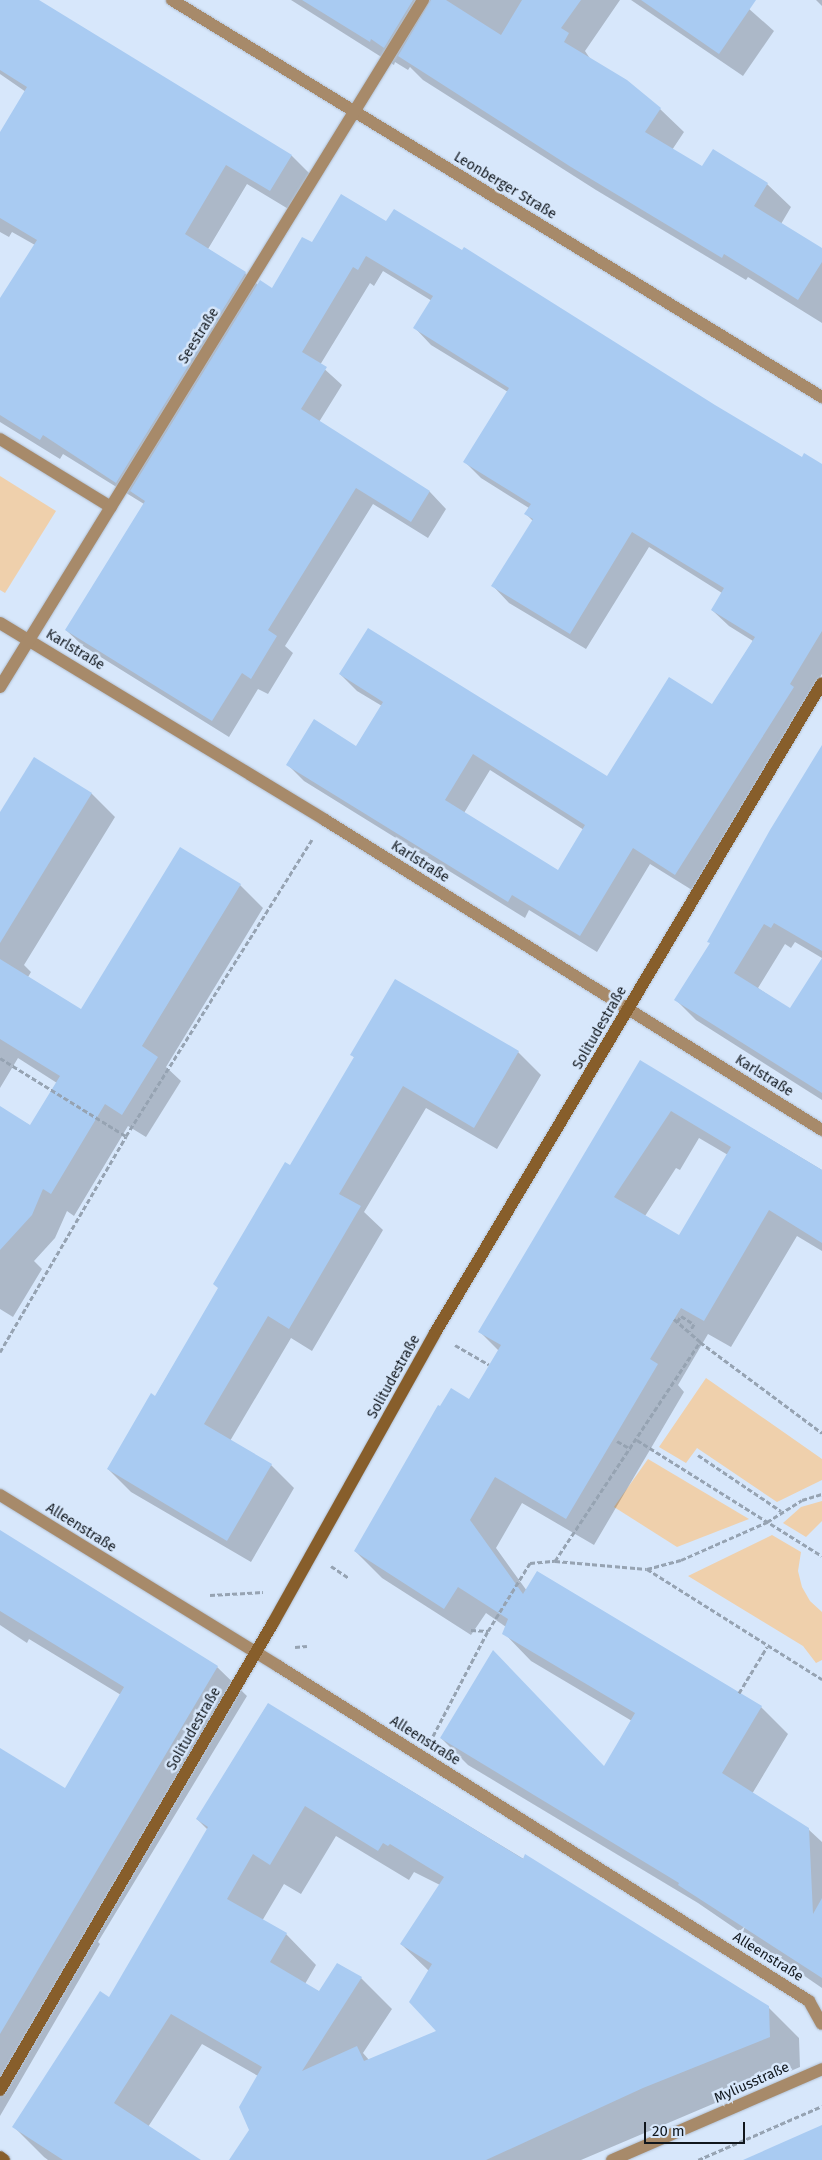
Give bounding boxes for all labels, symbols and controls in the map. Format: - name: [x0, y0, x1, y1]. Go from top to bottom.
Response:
- street label: Leonberger Straße: [451, 149, 559, 223]
- street label: Seestraße: [175, 305, 223, 367]
- street label: Karlstraße: [43, 626, 107, 674]
- street label: Karlstraße: [388, 838, 452, 886]
- street label: Solitudestraße: [569, 983, 631, 1073]
- street label: Karlstraße: [732, 1052, 796, 1100]
- street label: Solitudestraße: [364, 1332, 424, 1422]
- street label: Alleenstraße: [43, 1500, 119, 1556]
- street label: Solitudestraße: [163, 1684, 225, 1774]
- street label: Alleenstraße: [387, 1713, 463, 1769]
- street label: Alleenstraße: [730, 1929, 806, 1985]
- street label: Myliusstraße: [712, 2059, 792, 2107]
- scale bar: [647, 2112, 748, 2144]
- text: 20 m: [652, 2122, 685, 2140]

